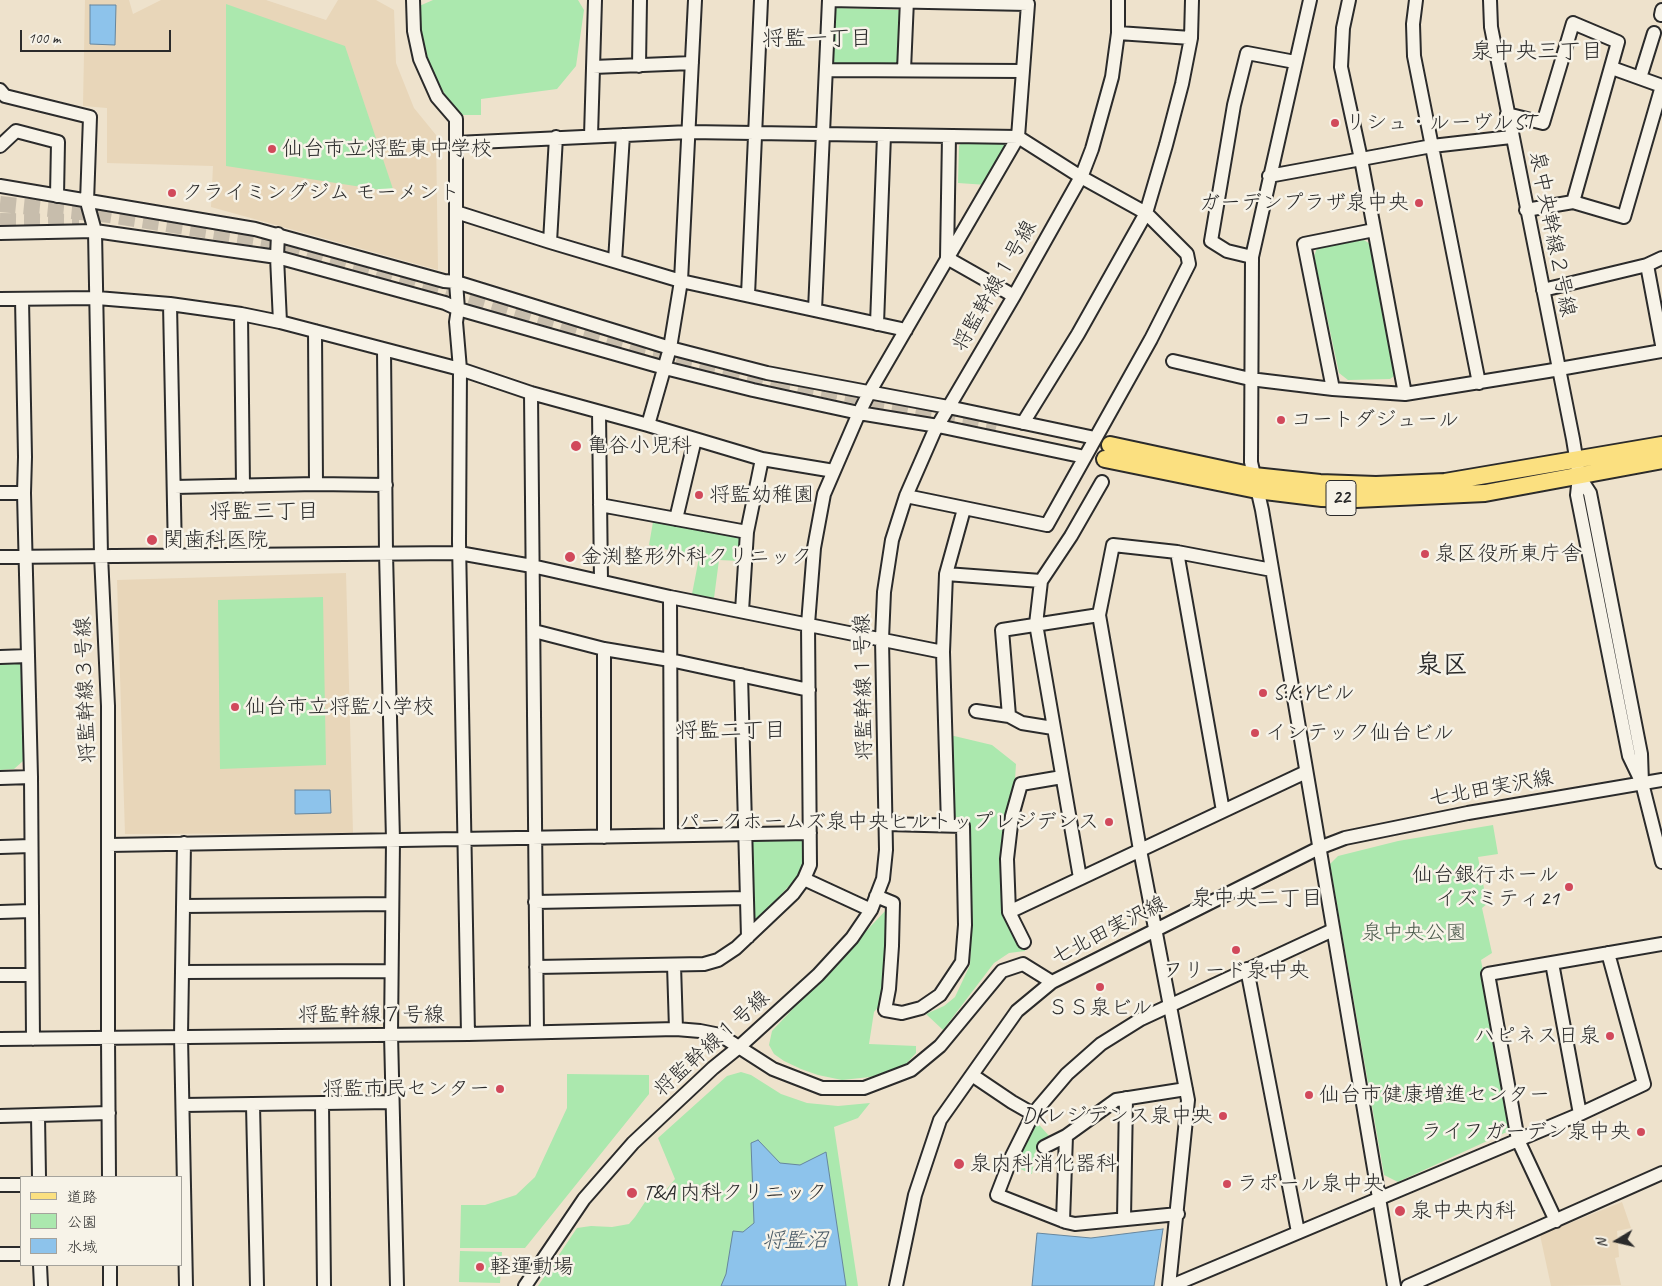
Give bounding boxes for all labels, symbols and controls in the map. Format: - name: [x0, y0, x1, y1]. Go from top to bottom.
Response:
- scale bar: [22, 20, 174, 52]
- district label: 将監一丁目: [762, 26, 872, 52]
- text: 100 m: [28, 29, 60, 48]
- district label: 泉中央三丁目: [1471, 39, 1603, 65]
- place label: リシュ・ルーヴルST: [1345, 110, 1534, 136]
- marker: リシュ・ルーヴルST: [1329, 117, 1341, 129]
- place label: 仙台市立将監東中学校: [282, 136, 492, 162]
- marker: 仙台市立将監東中学校: [266, 143, 278, 155]
- street label: 泉中央幹線２号線: [1524, 149, 1580, 319]
- place label: クライミングジム モーメント: [182, 180, 460, 206]
- marker: クライミングジム モーメント: [166, 187, 178, 199]
- place label: ガーデンプラザ泉中央: [1199, 190, 1409, 216]
- marker: ガーデンプラザ泉中央: [1413, 197, 1425, 209]
- street label: 将監幹線１号線: [947, 216, 1043, 356]
- place label: コートダジュール: [1291, 407, 1459, 433]
- marker: コートダジュール: [1275, 414, 1287, 426]
- place label: 亀谷小児科: [587, 433, 692, 459]
- marker: 亀谷小児科: [569, 439, 583, 453]
- road number: 22: [1326, 480, 1356, 516]
- place label: 将監幼稚園: [709, 482, 814, 508]
- marker: 将監幼稚園: [693, 489, 705, 501]
- district label: 将監三丁目: [209, 499, 319, 525]
- place label: 関歯科医院: [163, 527, 268, 553]
- marker: 関歯科医院: [145, 533, 159, 547]
- place label: 泉区役所東庁舎: [1435, 541, 1582, 567]
- place label: 金渕整形外科クリニック: [581, 544, 812, 570]
- marker: 泉区役所東庁舎: [1419, 548, 1431, 560]
- marker: 金渕整形外科クリニック: [563, 550, 577, 564]
- street label: 将監幹線１号線: [850, 613, 878, 761]
- street label: 将監幹線３号線: [71, 616, 101, 764]
- district label: 泉区: [1416, 650, 1468, 682]
- place label: S.K.Yビル: [1273, 680, 1355, 706]
- marker: S.K.Yビル: [1257, 687, 1269, 699]
- place label: 仙台市立将監小学校: [245, 694, 434, 720]
- marker: 仙台市立将監小学校: [229, 701, 241, 713]
- district label: 将監二丁目: [676, 718, 786, 744]
- place label: インテック仙台ビル: [1265, 720, 1454, 746]
- marker: インテック仙台ビル: [1249, 727, 1261, 739]
- street label: 七北田実沢線: [1427, 766, 1555, 812]
- place label: パークホームズ泉中央ヒルトップレジデンス: [679, 809, 1099, 835]
- marker: パークホームズ泉中央ヒルトップレジデンス: [1103, 816, 1115, 828]
- place label: 仙台銀行ホール イズミティ21: [1412, 862, 1559, 912]
- marker: 仙台銀行ホール イズミティ21: [1563, 881, 1575, 893]
- district label: 泉中央二丁目: [1191, 886, 1323, 912]
- street label: 七北田実沢線: [1047, 891, 1171, 971]
- park label: 泉中央公園: [1362, 920, 1466, 946]
- marker: フリード泉中央: [1230, 944, 1242, 956]
- place label: フリード泉中央: [1163, 958, 1309, 984]
- marker: ＳＳ泉ビル: [1094, 981, 1106, 993]
- street label: 将監幹線１号線: [649, 985, 775, 1103]
- place label: ＳＳ泉ビル: [1048, 995, 1152, 1021]
- street label: 将監幹線７号線: [298, 1002, 444, 1028]
- place label: ハピネス日泉: [1474, 1023, 1600, 1049]
- marker: ハピネス日泉: [1604, 1030, 1616, 1042]
- place label: 将監市民センター: [322, 1076, 490, 1102]
- place label: 仙台市健康増進センター: [1319, 1082, 1550, 1108]
- marker: 将監市民センター: [494, 1083, 506, 1095]
- marker: 仙台市健康増進センター: [1303, 1089, 1315, 1101]
- place label: DKレジデンス泉中央: [1022, 1103, 1213, 1129]
- marker: DKレジデンス泉中央: [1217, 1110, 1229, 1122]
- place label: ライフガーデン泉中央: [1421, 1119, 1631, 1145]
- marker: ライフガーデン泉中央: [1635, 1126, 1647, 1138]
- place label: 泉内科消化器科: [970, 1151, 1117, 1177]
- marker: 泉内科消化器科: [952, 1157, 966, 1171]
- place label: ラポール泉中央: [1237, 1171, 1384, 1197]
- legend: [20, 1176, 182, 1266]
- marker: ラポール泉中央: [1221, 1178, 1233, 1190]
- place label: T&A 内科クリニック: [643, 1180, 827, 1206]
- marker: T&A 内科クリニック: [625, 1186, 639, 1200]
- text: 道路: [67, 1188, 97, 1207]
- place label: 泉中央内科: [1411, 1198, 1516, 1224]
- marker: 泉中央内科: [1393, 1204, 1407, 1218]
- text: 公園: [67, 1213, 97, 1232]
- north arrow: [1592, 1216, 1642, 1266]
- water label: 将監沼: [762, 1228, 828, 1254]
- text: 水域: [67, 1238, 97, 1257]
- text: N: [1593, 1238, 1611, 1249]
- place label: 軽運動場: [490, 1254, 574, 1280]
- marker: 軽運動場: [474, 1261, 486, 1273]

